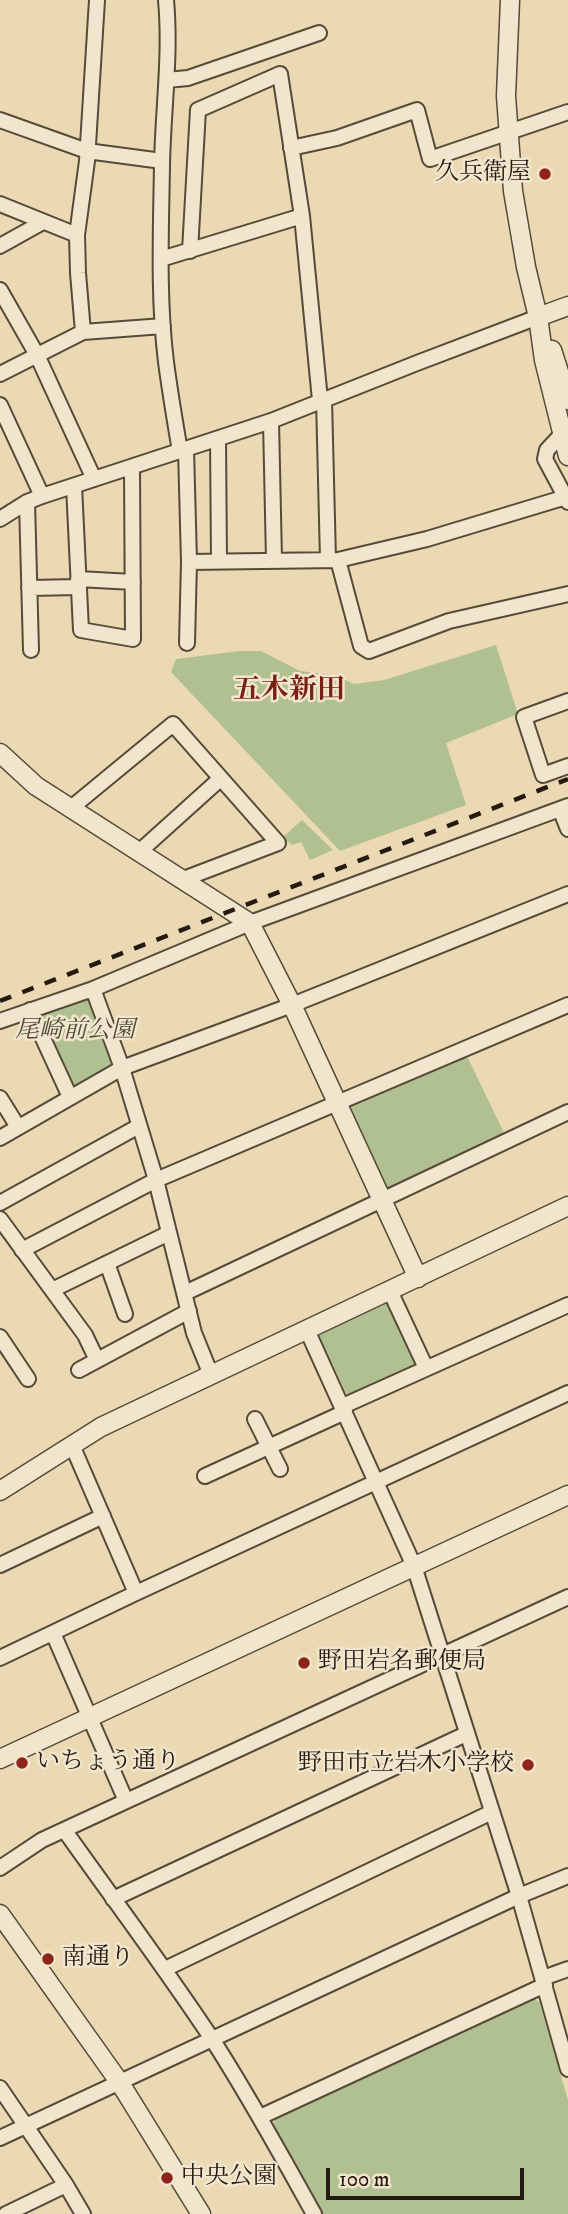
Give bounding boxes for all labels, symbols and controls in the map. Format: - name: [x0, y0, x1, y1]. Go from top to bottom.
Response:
- place label: 久兵衛屋: [435, 160, 531, 188]
- marker: 久兵衛屋: [537, 166, 553, 182]
- district label: 五木新田: [233, 675, 345, 709]
- park label: 尾崎前公園: [15, 1018, 135, 1046]
- place label: 野田岩名郵便局: [318, 1649, 486, 1677]
- marker: 野田岩名郵便局: [296, 1655, 312, 1671]
- place label: いちょう通り: [36, 1749, 180, 1777]
- place label: 野田市立岩木小学校: [298, 1751, 514, 1779]
- marker: いちょう通り: [14, 1755, 30, 1771]
- marker: 野田市立岩木小学校: [520, 1757, 536, 1773]
- place label: 南通り: [62, 1945, 134, 1973]
- marker: 南通り: [40, 1951, 56, 1967]
- scale bar: [330, 2154, 528, 2198]
- place label: 中央公園: [181, 2164, 277, 2192]
- text: 100 m: [339, 2167, 390, 2193]
- marker: 中央公園: [159, 2170, 175, 2186]

